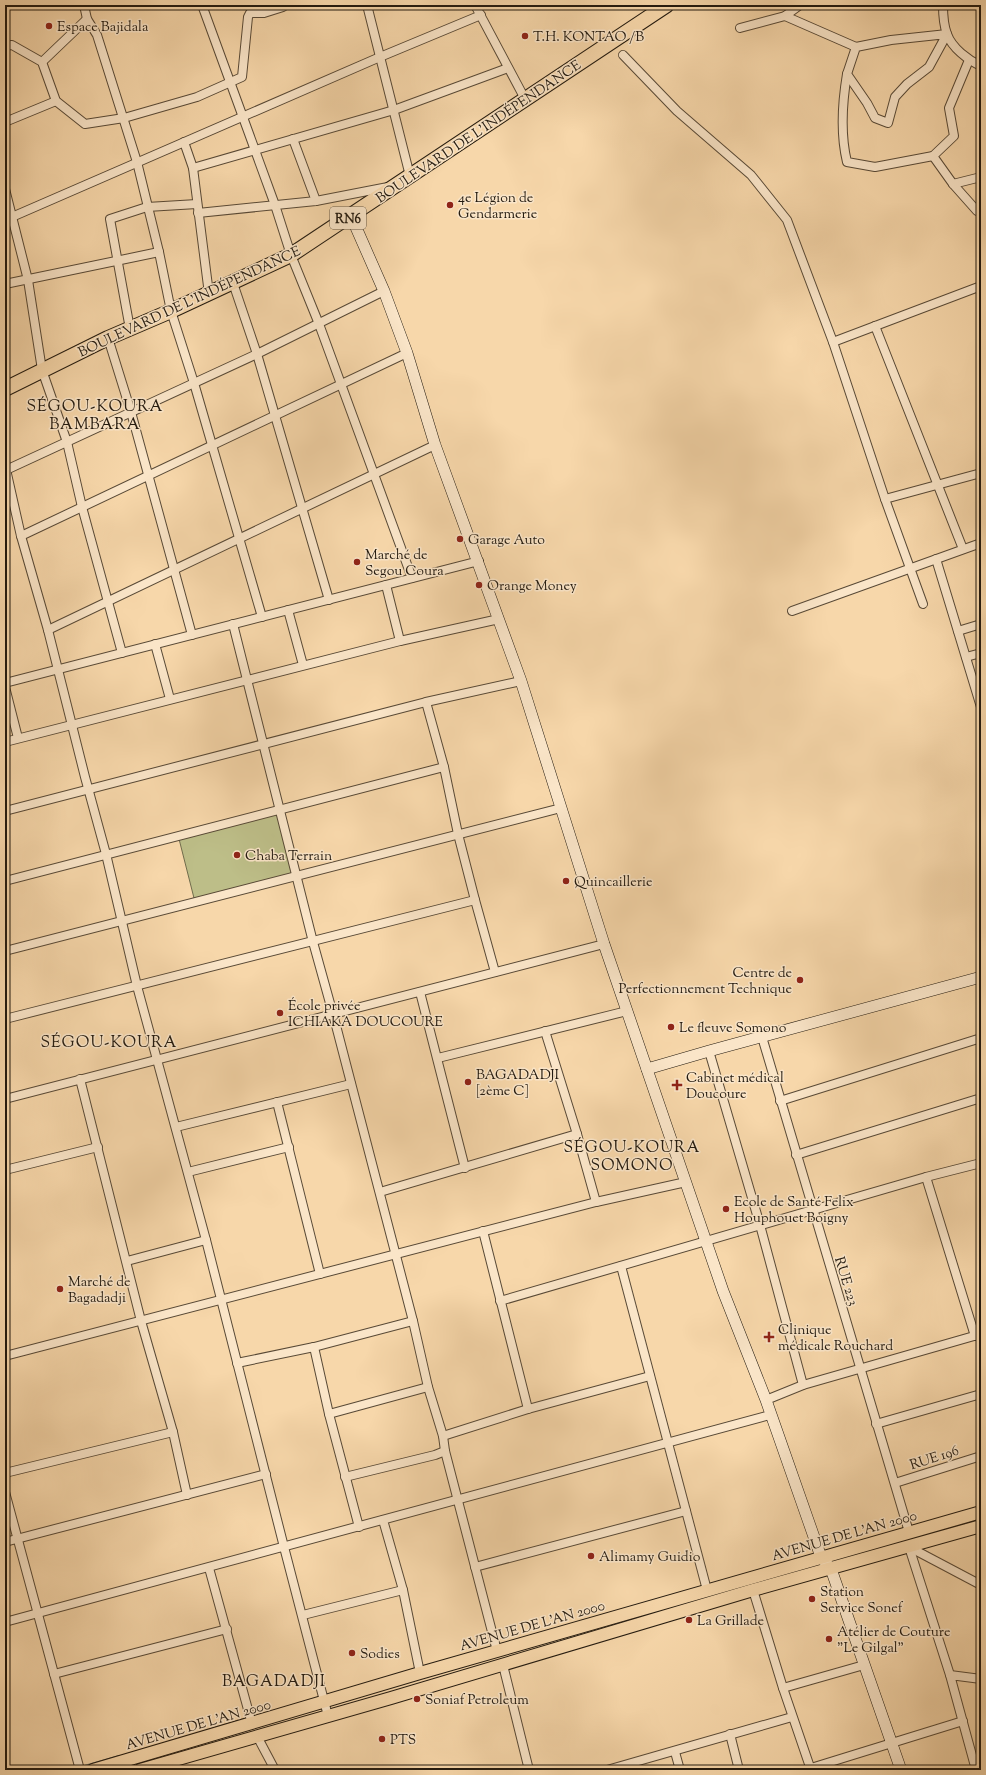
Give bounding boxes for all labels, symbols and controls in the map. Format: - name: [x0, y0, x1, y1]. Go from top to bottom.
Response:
- place label: Espace Bajidala: [57, 18, 149, 38]
- marker: Espace Bajidala: [44, 21, 54, 31]
- place label: T.H. KONTAO /B: [533, 28, 644, 48]
- marker: T.H. KONTAO /B: [520, 31, 530, 41]
- street label: BOULEVARD DE L'INDÉPENDANCE: [373, 56, 586, 209]
- place label: 4e Légion de Gendarmerie: [458, 189, 537, 225]
- marker: 4e Légion de Gendarmerie: [445, 200, 455, 210]
- road number: RN6: [330, 207, 366, 229]
- street label: BOULEVARD DE L'INDÉPENDANCE: [75, 242, 305, 363]
- district label: SÉGOU-KOURA BAMBARA: [26, 396, 164, 437]
- place label: Garage Auto: [468, 531, 545, 551]
- marker: Garage Auto: [455, 534, 465, 544]
- place label: Marché de Segou Coura: [365, 546, 444, 582]
- marker: Marché de Segou Coura: [352, 557, 362, 567]
- place label: Orange Money: [487, 577, 577, 597]
- marker: Orange Money: [474, 580, 484, 590]
- place label: Chaba Terrain: [245, 847, 332, 867]
- marker: Chaba Terrain: [232, 850, 242, 860]
- place label: Quincaillerie: [574, 873, 653, 893]
- marker: Quincaillerie: [561, 876, 571, 886]
- place label: Centre de Perfectionnement Technique: [618, 964, 792, 1000]
- marker: Centre de Perfectionnement Technique: [795, 975, 805, 985]
- place label: École privée ICHIAKA DOUCOURE: [288, 997, 444, 1033]
- marker: École privée ICHIAKA DOUCOURE: [275, 1008, 285, 1018]
- place label: Le fleuve Somono: [679, 1019, 787, 1039]
- marker: Le fleuve Somono: [666, 1022, 676, 1032]
- district label: SÉGOU-KOURA: [40, 1032, 178, 1055]
- place label: BAGADADJI [2ème C]: [476, 1066, 559, 1102]
- place label: Cabinet médical Doucoure: [686, 1069, 784, 1105]
- marker: BAGADADJI [2ème C]: [463, 1077, 473, 1087]
- marker: Cabinet médical Doucoure: [671, 1079, 683, 1091]
- district label: SÉGOU-KOURA SOMONO: [563, 1137, 701, 1178]
- place label: Ecole de Santé Felix Houphouet Boigny: [734, 1193, 854, 1229]
- marker: Ecole de Santé Felix Houphouet Boigny: [721, 1204, 731, 1214]
- street label: RUE 223: [828, 1254, 862, 1309]
- place label: Marché de Bagadadji: [68, 1273, 131, 1309]
- marker: Marché de Bagadadji: [55, 1284, 65, 1294]
- place label: Clinique médicale Rouchard: [778, 1321, 893, 1357]
- marker: Clinique médicale Rouchard: [763, 1331, 775, 1343]
- street label: RUE 196: [908, 1442, 962, 1476]
- street label: AVENUE DE L'AN 2000: [770, 1507, 919, 1567]
- place label: Alimamy Guidio: [599, 1548, 701, 1568]
- marker: Alimamy Guidio: [586, 1551, 596, 1561]
- place label: Station Service Sonef: [820, 1583, 904, 1619]
- marker: Station Service Sonef: [807, 1594, 817, 1604]
- street label: AVENUE DE L'AN 2000: [458, 1597, 607, 1657]
- place label: La Grillade: [697, 1612, 764, 1632]
- marker: La Grillade: [684, 1615, 694, 1625]
- place label: Atélier de Couture "Le Gilgal": [837, 1623, 951, 1659]
- marker: Atélier de Couture "Le Gilgal": [824, 1634, 834, 1644]
- place label: Sodies: [360, 1645, 400, 1665]
- marker: Sodies: [347, 1648, 357, 1658]
- district label: BAGADADJI: [222, 1671, 326, 1694]
- place label: Soniaf Petroleum: [425, 1691, 529, 1711]
- marker: Soniaf Petroleum: [412, 1694, 422, 1704]
- street label: AVENUE DE L'AN 2000: [124, 1696, 273, 1756]
- place label: PTS: [390, 1731, 416, 1751]
- marker: PTS: [377, 1734, 387, 1744]

